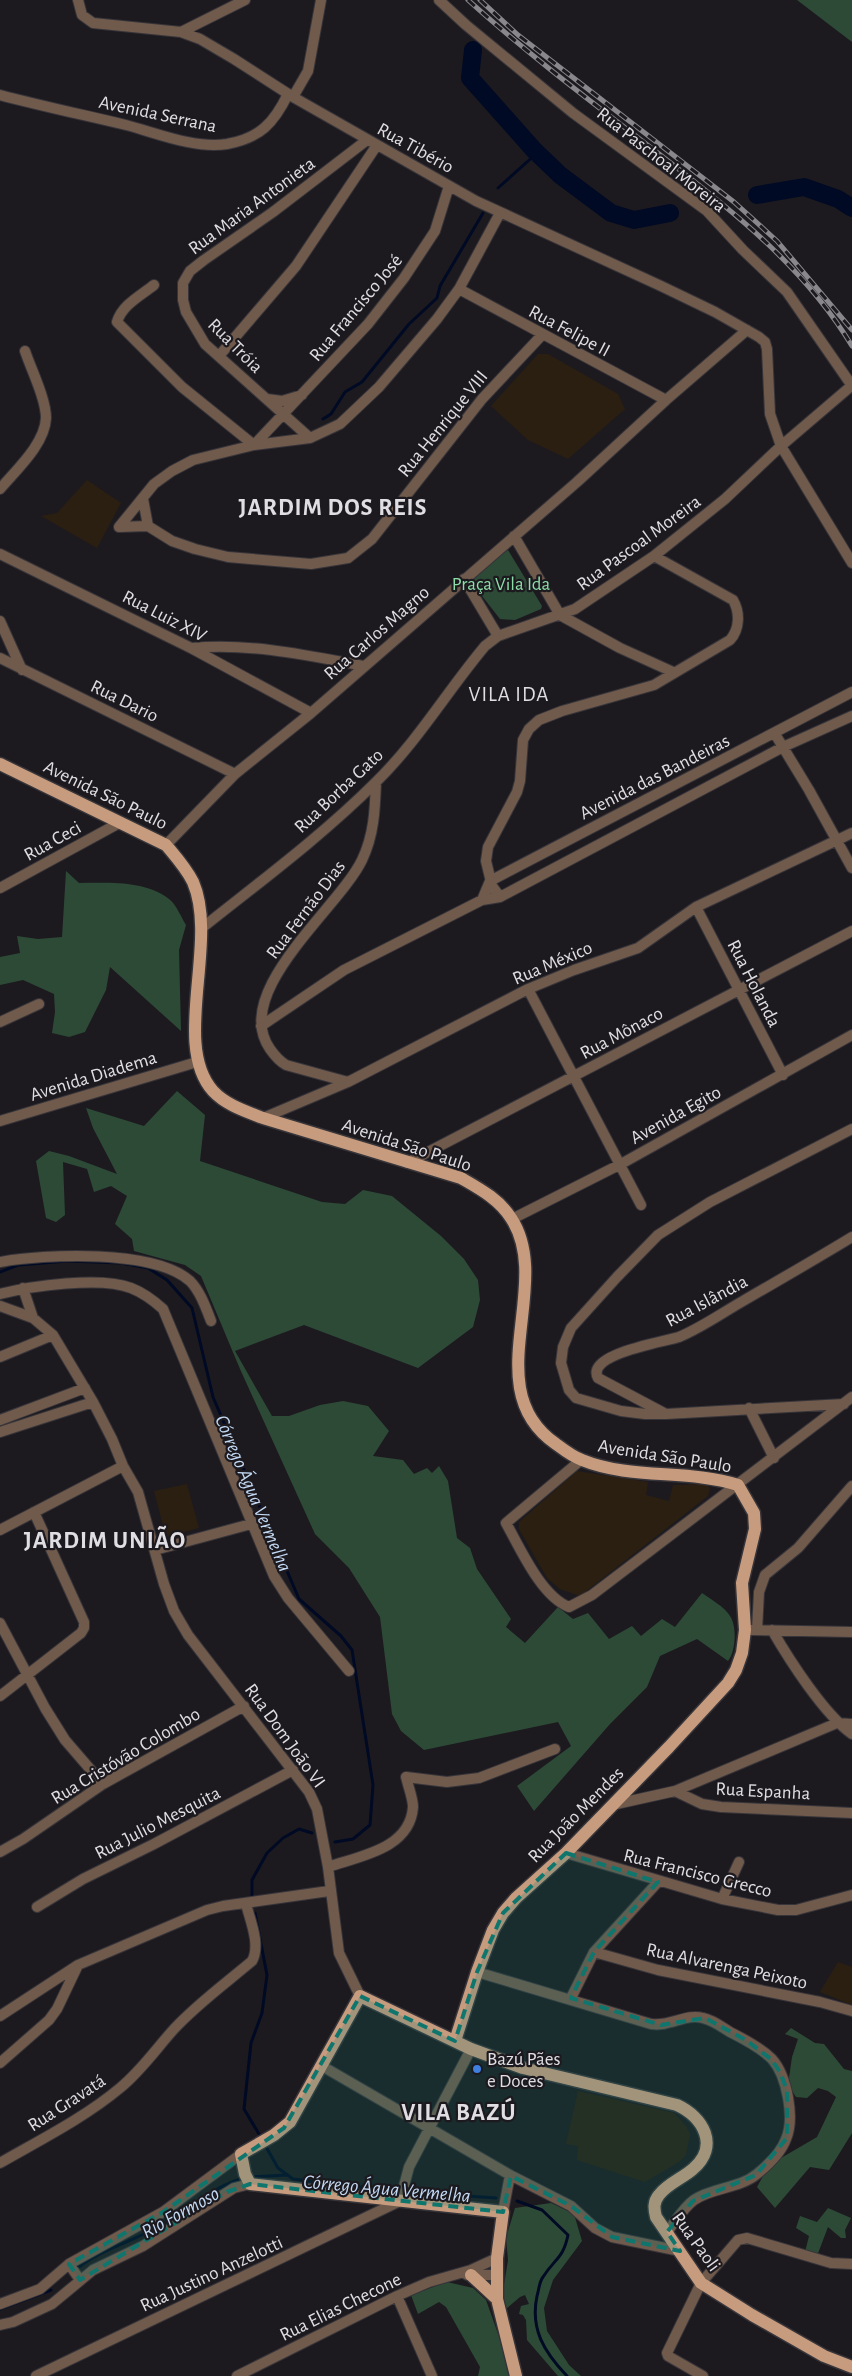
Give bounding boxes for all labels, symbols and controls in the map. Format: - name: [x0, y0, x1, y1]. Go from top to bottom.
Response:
- street label: Avenida Serrana: [97, 93, 219, 136]
- street label: Rua Paschoal Moreira: [593, 104, 729, 216]
- street label: Rua Tibério: [374, 120, 457, 177]
- street label: Rua Maria Antonieta: [185, 154, 319, 258]
- street label: Rua Francisco José: [306, 251, 406, 365]
- street label: Rua Felipe II: [525, 302, 613, 361]
- street label: Rua Tróia: [204, 315, 266, 377]
- street label: Rua Henrique VIII: [395, 367, 492, 481]
- street label: Rua Pascoal Moreira: [573, 492, 705, 594]
- district label: JARDIM DOS REIS: [238, 496, 428, 520]
- park label: Praça Vila Ida: [452, 575, 551, 594]
- street label: Rua Carlos Magno: [321, 582, 433, 684]
- street label: Rua Luiz XIV: [119, 587, 210, 646]
- street label: Rua Dario: [88, 677, 161, 726]
- district label: VILA IDA: [469, 684, 549, 705]
- street label: Avenida das Bandeiras: [577, 731, 733, 823]
- street label: Rua Borba Gato: [291, 745, 387, 837]
- street label: Avenida São Paulo: [41, 757, 170, 833]
- street label: Rua Ceci: [21, 818, 84, 865]
- street label: Rua Fernão Dias: [263, 857, 349, 963]
- street label: Rua Holanda: [724, 937, 784, 1031]
- street label: Rua México: [510, 938, 595, 989]
- street label: Rua Mônaco: [577, 1004, 666, 1063]
- street label: Avenida Diadema: [28, 1048, 159, 1105]
- street label: Avenida Egito: [627, 1083, 724, 1148]
- street label: Avenida São Paulo: [339, 1116, 474, 1175]
- street label: Rua Islândia: [663, 1272, 751, 1331]
- water label: Córrego Água Vermelha: [211, 1412, 296, 1575]
- street label: Avenida São Paulo: [597, 1437, 733, 1476]
- district label: JARDIM UNIÃO: [24, 1525, 186, 1553]
- street label: Rua Dom João VI: [241, 1680, 329, 1791]
- street label: Rua Cristóvão Colombo: [48, 1704, 203, 1808]
- street label: Rua João Mendes: [525, 1764, 628, 1867]
- street label: Rua Espanha: [715, 1780, 811, 1803]
- street label: Rua Julio Mesquita: [92, 1783, 224, 1863]
- street label: Rua Francisco Grecco: [621, 1846, 774, 1901]
- street label: Rua Alvarenga Peixoto: [644, 1940, 809, 1993]
- place label: Bazú Pães e Doces: [487, 2050, 561, 2091]
- marker: Bazú Pães e Doces: [471, 2063, 483, 2075]
- street label: Rua Gravatá: [24, 2071, 109, 2135]
- district label: VILA BAZÚ: [401, 2097, 517, 2125]
- water label: Córrego Água Vermelha: [302, 2171, 471, 2206]
- water label: Rio Formoso: [138, 2183, 223, 2242]
- street label: Rua Paoli: [668, 2209, 724, 2275]
- street label: Rua Justino Anzelotti: [137, 2233, 286, 2316]
- street label: Rua Elias Checone: [277, 2270, 404, 2345]

